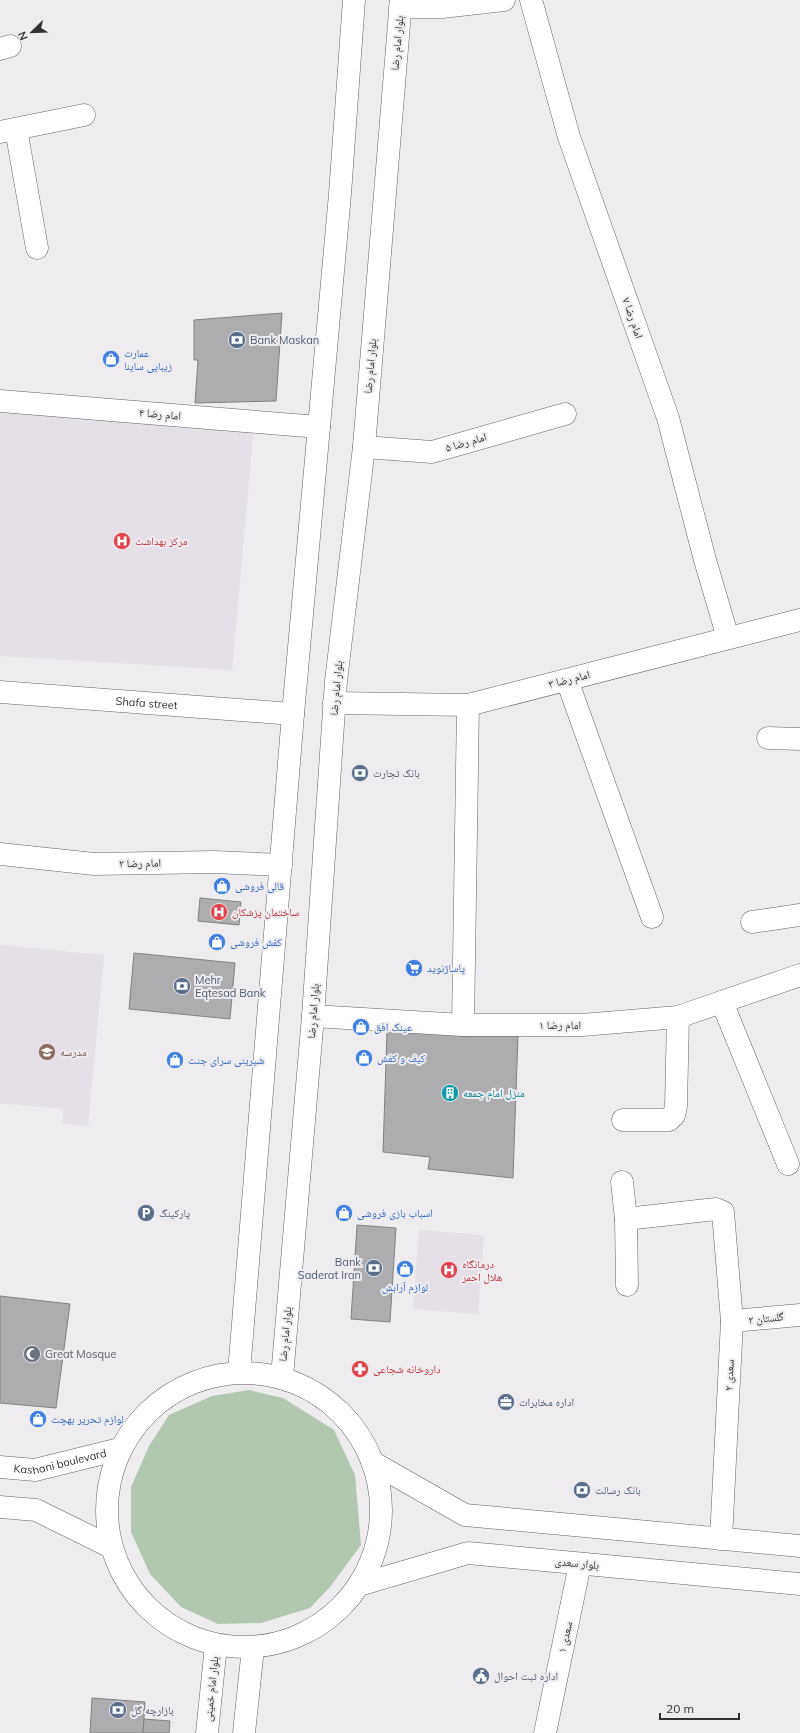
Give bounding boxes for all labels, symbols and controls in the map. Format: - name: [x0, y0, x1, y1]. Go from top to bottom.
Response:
- north arrow: [12, 12, 52, 52]
- street label: بلوار امام رضا: [388, 15, 406, 71]
- text: N: [15, 29, 31, 42]
- street label: امام رضا ۷: [620, 296, 646, 340]
- bank icon: Bank Maskan: [227, 330, 247, 350]
- place label: Bank Maskan: [250, 333, 319, 347]
- street label: بلوار امام رضا: [361, 338, 379, 394]
- place label: عمارت زیبایی ساینا: [124, 346, 172, 373]
- shop icon: عمارت زیبایی ساینا: [101, 349, 121, 369]
- street label: امام رضا ۴: [138, 405, 182, 423]
- street label: امام رضا ۵: [444, 429, 488, 455]
- hospital icon: مرکز بهداشت: [112, 531, 132, 551]
- place label: مرکز بهداشت: [135, 534, 188, 548]
- street label: بلوار امام رضا: [327, 660, 345, 716]
- street label: امام رضا ۳: [547, 667, 591, 691]
- street label: Shafa street: [115, 694, 178, 712]
- bank icon: بانک تجارت: [350, 763, 370, 783]
- place label: بانک تجارت: [373, 766, 420, 780]
- street label: امام رضا ۲: [119, 856, 161, 870]
- shop icon: قالی فروشی: [212, 876, 232, 896]
- place label: قالی فروشی: [235, 879, 285, 893]
- hospital icon: ساختمان پزشکان: [209, 902, 229, 922]
- place label: ساختمان پزشکان: [232, 905, 299, 919]
- shop icon: کفش فروشی: [207, 932, 227, 952]
- place label: کفش فروشی: [230, 935, 282, 949]
- supermarket icon: پاساژنوید: [404, 958, 424, 978]
- place label: پاساژنوید: [427, 961, 465, 975]
- place label: Mehr Eqtesad Bank: [195, 973, 266, 1000]
- bank icon: Mehr Eqtesad Bank: [172, 976, 192, 996]
- street label: بلوار امام رضا: [304, 983, 322, 1039]
- shop icon: عینک افق: [351, 1017, 371, 1037]
- street label: امام رضا ۱: [539, 1018, 581, 1032]
- place label: عینک افق: [374, 1020, 413, 1034]
- school or university icon: مدرسه: [37, 1042, 57, 1062]
- place label: مدرسه: [60, 1045, 87, 1059]
- shop icon: کیف و کفش: [354, 1048, 374, 1068]
- shop icon: شیرینی سرای جنت: [165, 1050, 185, 1070]
- place label: کیف و کفش: [377, 1051, 426, 1065]
- place label: شیرینی سرای جنت: [188, 1053, 264, 1067]
- building icon: منزل امام جمعه: [440, 1083, 460, 1103]
- place label: منزل امام جمعه: [463, 1086, 525, 1100]
- parking icon: پارکینگ: [136, 1203, 156, 1223]
- shop icon: اسباب بازی فروشی: [334, 1203, 354, 1223]
- place label: پارکینگ: [159, 1206, 190, 1220]
- place label: اسباب بازی فروشی: [357, 1206, 433, 1220]
- place label: Bank Saderat Iran: [298, 1255, 361, 1282]
- place label: درمانگاه هلال احمر: [461, 1257, 503, 1284]
- bank icon: Bank Saderat Iran: [364, 1258, 384, 1278]
- shop icon: لوازم آرابش: [395, 1259, 415, 1279]
- hospital icon: درمانگاه هلال احمر: [439, 1260, 459, 1280]
- place label: لوازم آرابش: [382, 1280, 428, 1294]
- street label: بلوار امام رضا: [276, 1306, 294, 1362]
- street label: گلستان ۲: [748, 1309, 785, 1327]
- mosque icon: Great Mosque: [22, 1344, 42, 1364]
- place label: Great Mosque: [45, 1347, 116, 1361]
- pharmacy icon: داروخانه شجاعی: [350, 1359, 370, 1379]
- street label: سعدی ۲: [721, 1359, 737, 1391]
- place label: داروخانه شجاعی: [373, 1362, 441, 1376]
- office icon: اداره مخابرات: [496, 1392, 516, 1412]
- place label: اداره مخابرات: [519, 1395, 574, 1409]
- shop icon: لوازم تحریر بهچت: [28, 1409, 48, 1429]
- place label: لوازم تحریر بهچت: [51, 1412, 124, 1426]
- street label: Kashani boulevard: [13, 1446, 108, 1477]
- bank icon: بانک رسالت: [572, 1480, 592, 1500]
- place label: بانک رسالت: [595, 1483, 641, 1497]
- street label: بلوار سعدی: [554, 1554, 600, 1572]
- street label: سعدی ۱: [555, 1620, 575, 1654]
- street label: بلوار امام خمینی: [201, 1656, 221, 1722]
- public building icon: اداره ثبت احوال: [471, 1666, 491, 1686]
- place label: اداره ثبت احوال: [494, 1669, 558, 1683]
- scale bar: [660, 1695, 739, 1721]
- bank icon: بازارچه گل: [108, 1700, 128, 1720]
- text: 20 m: [666, 1701, 694, 1716]
- place label: بازارچه گل: [131, 1703, 174, 1717]

